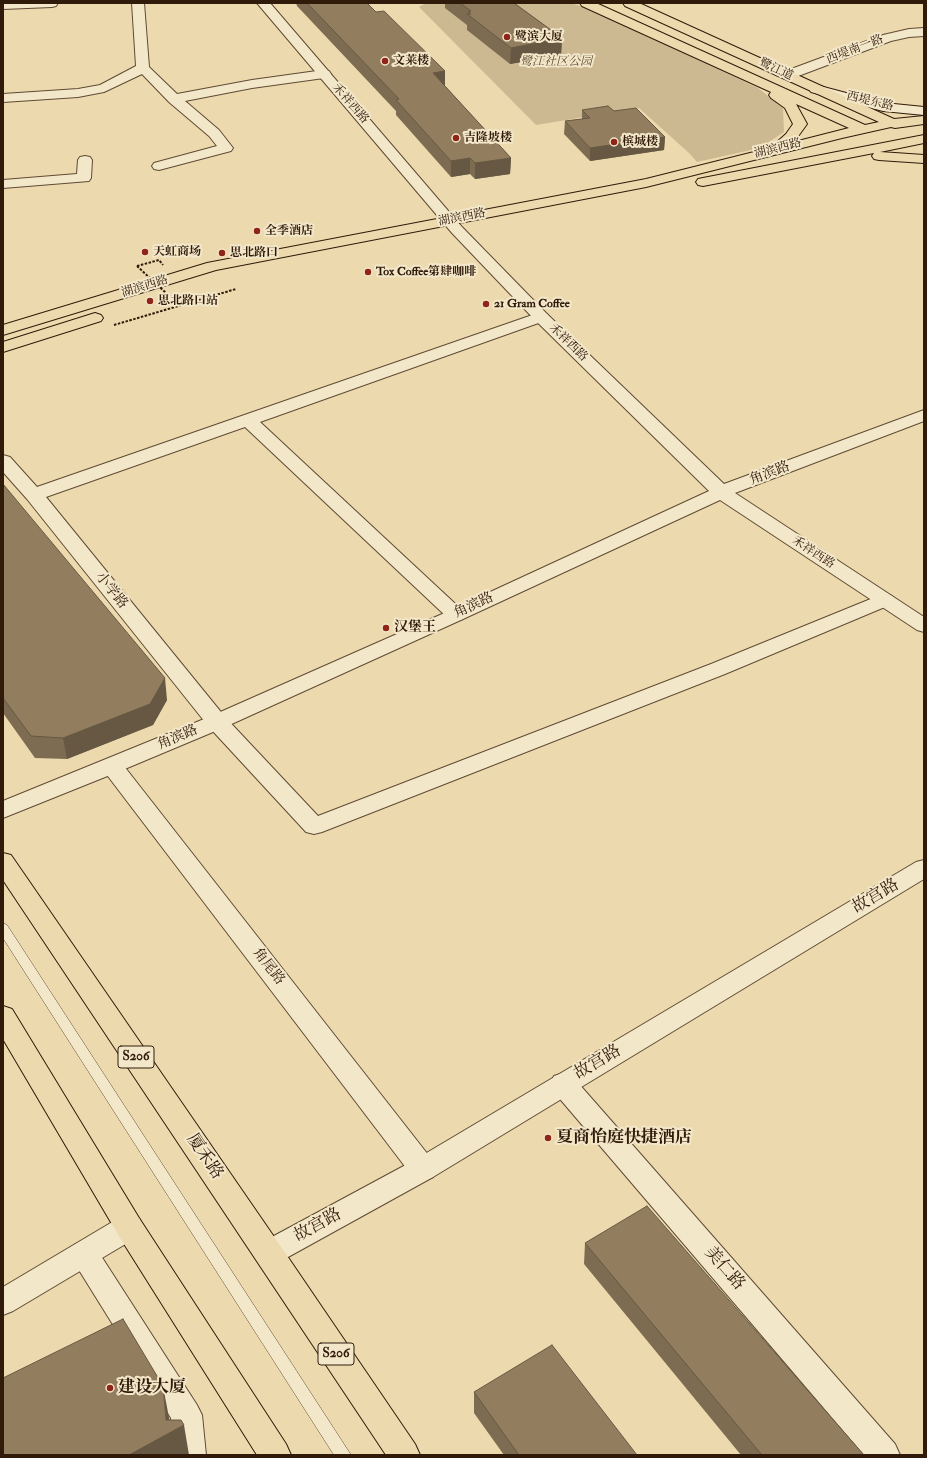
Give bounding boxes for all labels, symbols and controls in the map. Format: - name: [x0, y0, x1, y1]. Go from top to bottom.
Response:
- place label: 鹭滨大厦: [515, 30, 563, 44]
- marker: 鹭滨大厦: [502, 32, 512, 42]
- street label: 西堤南一路: [824, 33, 886, 67]
- place label: 文莱楼: [393, 54, 429, 68]
- park label: 鹭江社区公园: [520, 55, 592, 69]
- marker: 文莱楼: [380, 56, 390, 66]
- street label: 鹭江道: [757, 56, 795, 84]
- street label: 禾祥西路: [329, 81, 371, 127]
- street label: 西堤东路: [845, 90, 895, 114]
- place label: 吉隆坡楼: [464, 131, 512, 145]
- marker: 吉隆坡楼: [451, 133, 461, 143]
- place label: 槟城楼: [622, 135, 658, 149]
- street label: 湖滨西路: [753, 136, 803, 162]
- marker: 槟城楼: [609, 137, 619, 147]
- street label: 湖滨西路: [437, 206, 487, 230]
- place label: 全季酒店: [265, 224, 313, 238]
- marker: 全季酒店: [252, 226, 262, 236]
- place label: 天虹商场: [153, 245, 201, 259]
- place label: 思北路口: [230, 246, 278, 260]
- marker: 天虹商场: [140, 247, 150, 257]
- marker: 思北路口: [217, 248, 227, 258]
- place label: Tox Coffee第肆咖啡: [376, 265, 476, 279]
- marker: Tox Coffee第肆咖啡: [363, 267, 373, 277]
- street label: 湖滨西路: [120, 273, 170, 301]
- place label: 思北路口站: [158, 294, 218, 308]
- marker: 思北路口站: [145, 296, 155, 306]
- place label: 21 Gram Coffee: [494, 297, 570, 311]
- marker: 21 Gram Coffee: [481, 299, 491, 309]
- street label: 禾祥西路: [546, 321, 590, 365]
- street label: 角滨路: [747, 459, 793, 489]
- street label: 禾祥西路: [789, 534, 837, 572]
- street label: 小学路: [91, 569, 131, 613]
- street label: 角滨路: [451, 590, 497, 622]
- place label: 汉堡王: [394, 620, 436, 636]
- marker: 汉堡王: [381, 623, 391, 633]
- street label: 角滨路: [155, 722, 201, 754]
- street label: 故宫路: [849, 875, 903, 919]
- street label: 角尾路: [248, 945, 288, 989]
- street label: 故宫路: [571, 1041, 625, 1085]
- road number: S206: [118, 1046, 154, 1068]
- place label: 夏商怡庭快捷酒店: [556, 1128, 692, 1148]
- street label: 厦禾路: [181, 1130, 227, 1184]
- marker: 夏商怡庭快捷酒店: [543, 1133, 553, 1143]
- street label: 故宫路: [291, 1205, 345, 1247]
- street label: 美仁路: [700, 1243, 748, 1295]
- road number: S206: [318, 1343, 354, 1365]
- place label: 建设大厦: [118, 1378, 186, 1398]
- marker: 建设大厦: [105, 1383, 115, 1393]

